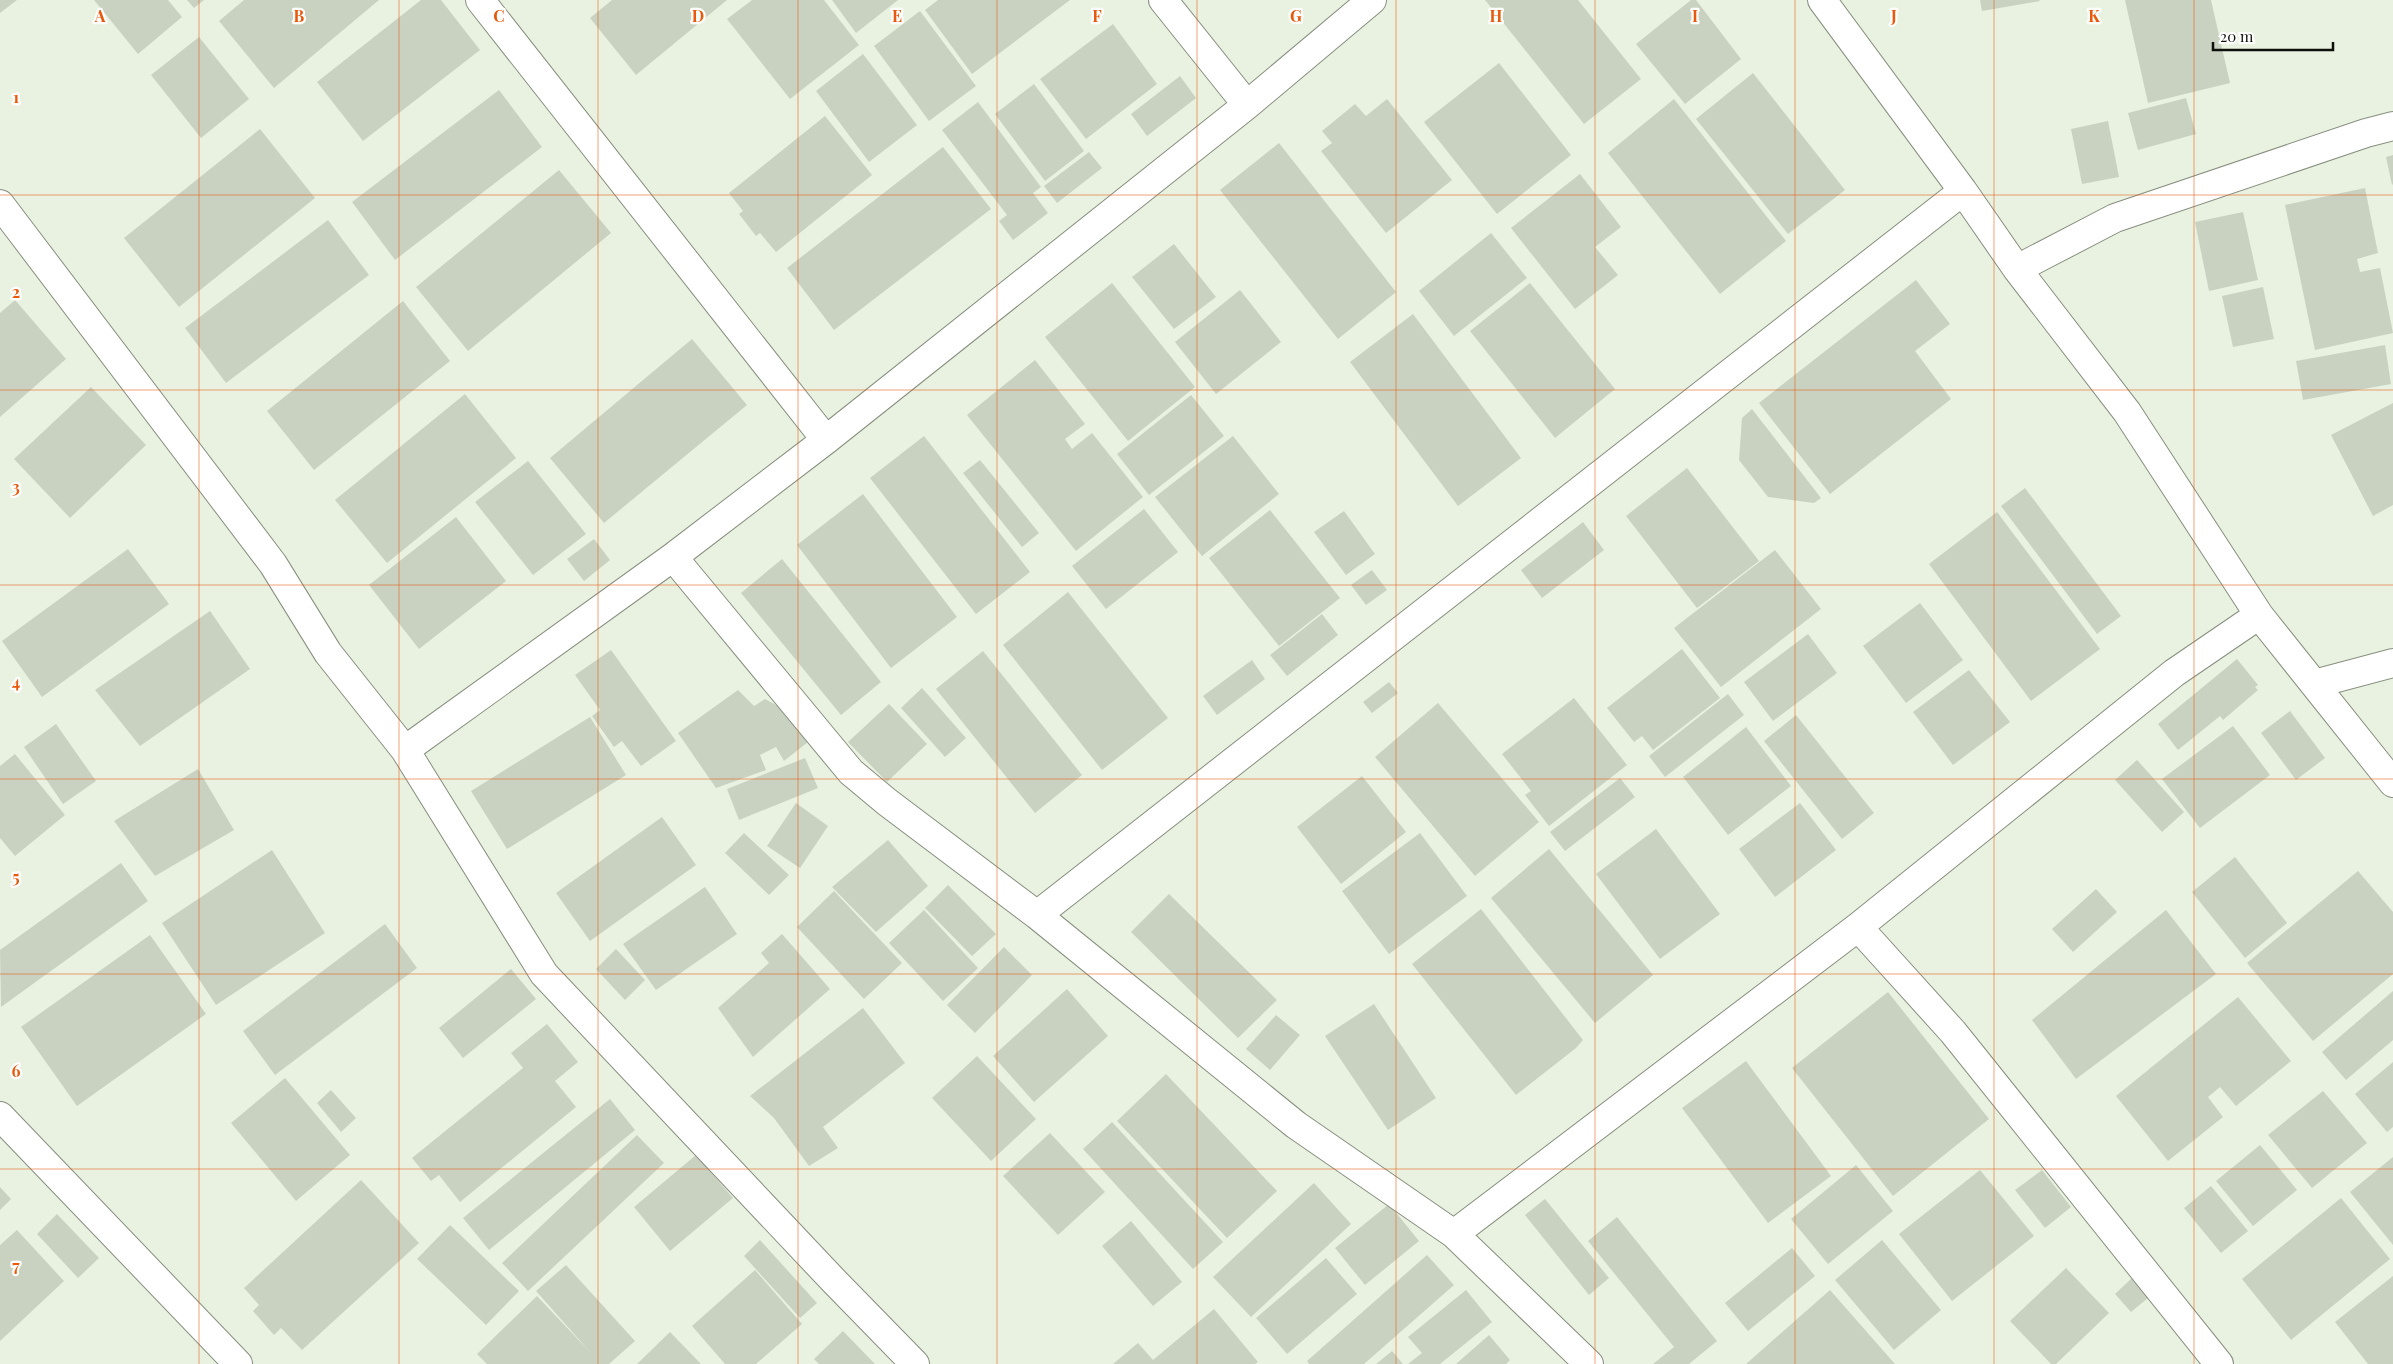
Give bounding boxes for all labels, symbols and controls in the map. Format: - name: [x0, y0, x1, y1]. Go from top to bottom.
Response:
- text: A: [94, 5, 106, 26]
- text: B: [294, 5, 305, 26]
- text: C: [493, 5, 505, 26]
- text: D: [692, 5, 704, 26]
- text: E: [892, 5, 902, 26]
- text: F: [1092, 5, 1102, 26]
- text: G: [1290, 5, 1302, 26]
- text: H: [1490, 5, 1503, 26]
- text: I: [1692, 5, 1698, 26]
- text: J: [1890, 5, 1897, 26]
- text: K: [2088, 5, 2100, 26]
- scale bar: [2213, 20, 2333, 52]
- text: 20 m: [2220, 26, 2254, 46]
- text: 1: [13, 86, 19, 107]
- text: 2: [12, 281, 20, 302]
- text: 3: [12, 476, 20, 497]
- text: 4: [12, 671, 20, 692]
- text: 5: [12, 866, 20, 887]
- text: 6: [12, 1060, 21, 1081]
- text: 7: [12, 1255, 20, 1276]

